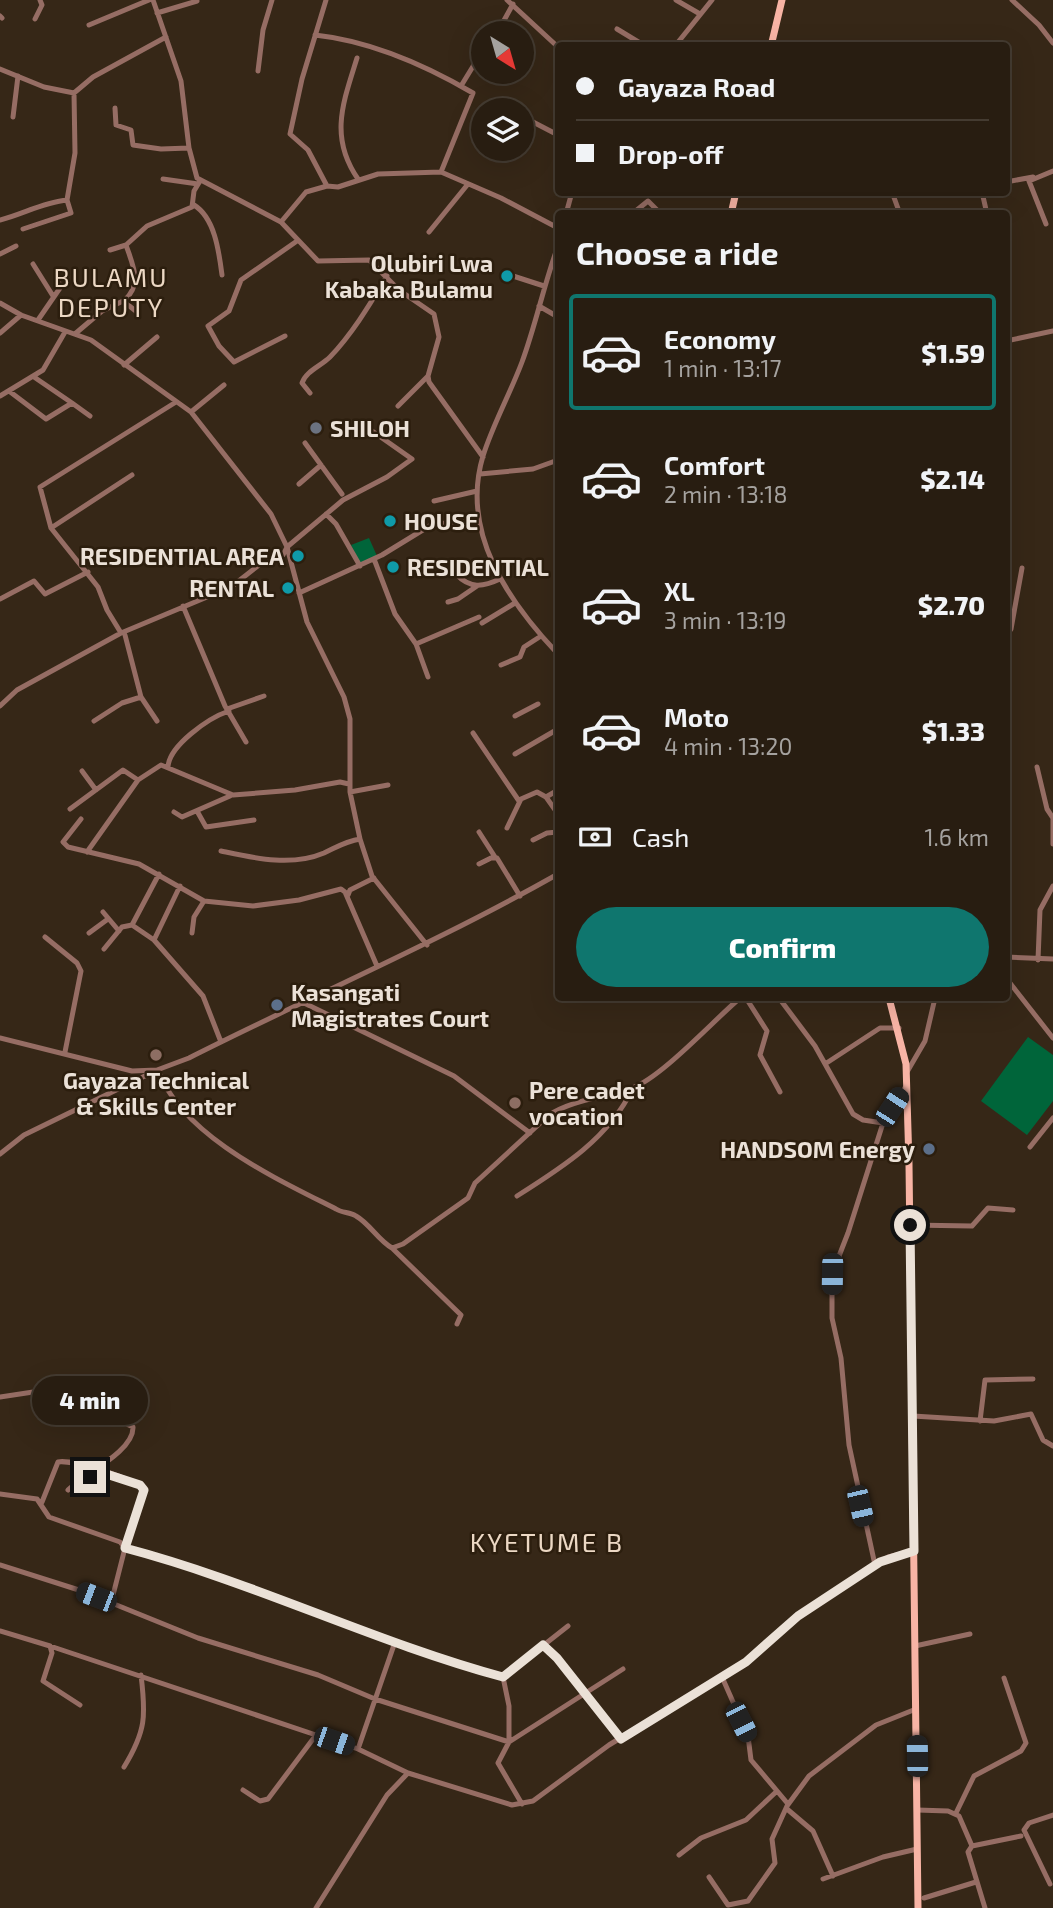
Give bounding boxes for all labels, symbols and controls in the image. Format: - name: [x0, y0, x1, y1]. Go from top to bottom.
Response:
- north arrow: [471, 21, 534, 84]
- map controls: [471, 21, 534, 161]
- text: Gayaza Road: [618, 71, 775, 102]
- button: layers: [471, 98, 534, 161]
- text: Drop-off: [618, 138, 723, 169]
- text: Choose a ride: [576, 233, 779, 271]
- place label: Olubiri Lwa Kabaka Bulamu: [325, 249, 493, 303]
- district label: BULAMU DEPUTY: [53, 261, 169, 322]
- marker: Olubiri Lwa Kabaka Bulamu: [499, 268, 515, 284]
- icon: car: [580, 321, 643, 384]
- text: Economy: [664, 323, 776, 354]
- text: $1.59: [921, 337, 985, 368]
- text: 1 min · 13:17: [664, 354, 781, 382]
- place label: SHILOH: [330, 414, 410, 442]
- marker: SHILOH: [308, 420, 324, 436]
- icon: car: [580, 447, 643, 510]
- text: Comfort: [664, 449, 765, 480]
- text: $2.14: [920, 463, 985, 494]
- text: 2 min · 13:18: [664, 480, 787, 508]
- place label: HOUSE: [404, 507, 478, 535]
- marker: HOUSE: [382, 513, 398, 529]
- place label: RESIDENTIAL AREA: [80, 542, 284, 570]
- marker: RESIDENTIAL AREA: [290, 548, 306, 564]
- place label: RESIDENTIAL: [407, 553, 549, 581]
- marker: RESIDENTIAL: [385, 559, 401, 575]
- icon: car: [580, 573, 643, 636]
- place label: RENTAL: [189, 574, 274, 602]
- text: XL: [664, 575, 695, 606]
- marker: RENTAL: [280, 580, 296, 596]
- text: $2.70: [918, 589, 985, 620]
- text: 3 min · 13:19: [664, 606, 787, 634]
- icon: car: [580, 699, 643, 762]
- text: Moto: [664, 701, 729, 732]
- text: $1.33: [922, 715, 985, 746]
- text: 4 min · 13:20: [664, 732, 792, 760]
- icon: cash: [576, 818, 614, 856]
- text: Cash: [632, 821, 689, 852]
- text: 1.6 km: [924, 823, 989, 851]
- button: Confirm: [576, 907, 989, 987]
- place label: Kasangati Magistrates Court: [291, 978, 489, 1032]
- marker: Kasangati Magistrates Court: [269, 997, 285, 1013]
- marker: Gayaza Technical & Skills Center: [148, 1047, 164, 1063]
- place label: Gayaza Technical & Skills Center: [63, 1066, 250, 1120]
- place label: Pere cadet vocation: [529, 1076, 645, 1130]
- car: [872, 1084, 913, 1130]
- marker: Pere cadet vocation: [507, 1095, 523, 1111]
- place label: HANDSOM Energy: [720, 1135, 915, 1163]
- marker: HANDSOM Energy: [921, 1141, 937, 1157]
- route start: [894, 1209, 926, 1241]
- car: [822, 1253, 843, 1295]
- callout: 4 min: [32, 1376, 148, 1424]
- text: 4 min: [60, 1386, 120, 1414]
- route end: [74, 1461, 106, 1493]
- car: [846, 1483, 875, 1529]
- district label: KYETUME B: [470, 1526, 624, 1557]
- car: [73, 1580, 120, 1614]
- car: [723, 1699, 760, 1745]
- car: [311, 1724, 358, 1758]
- car: [907, 1735, 928, 1777]

